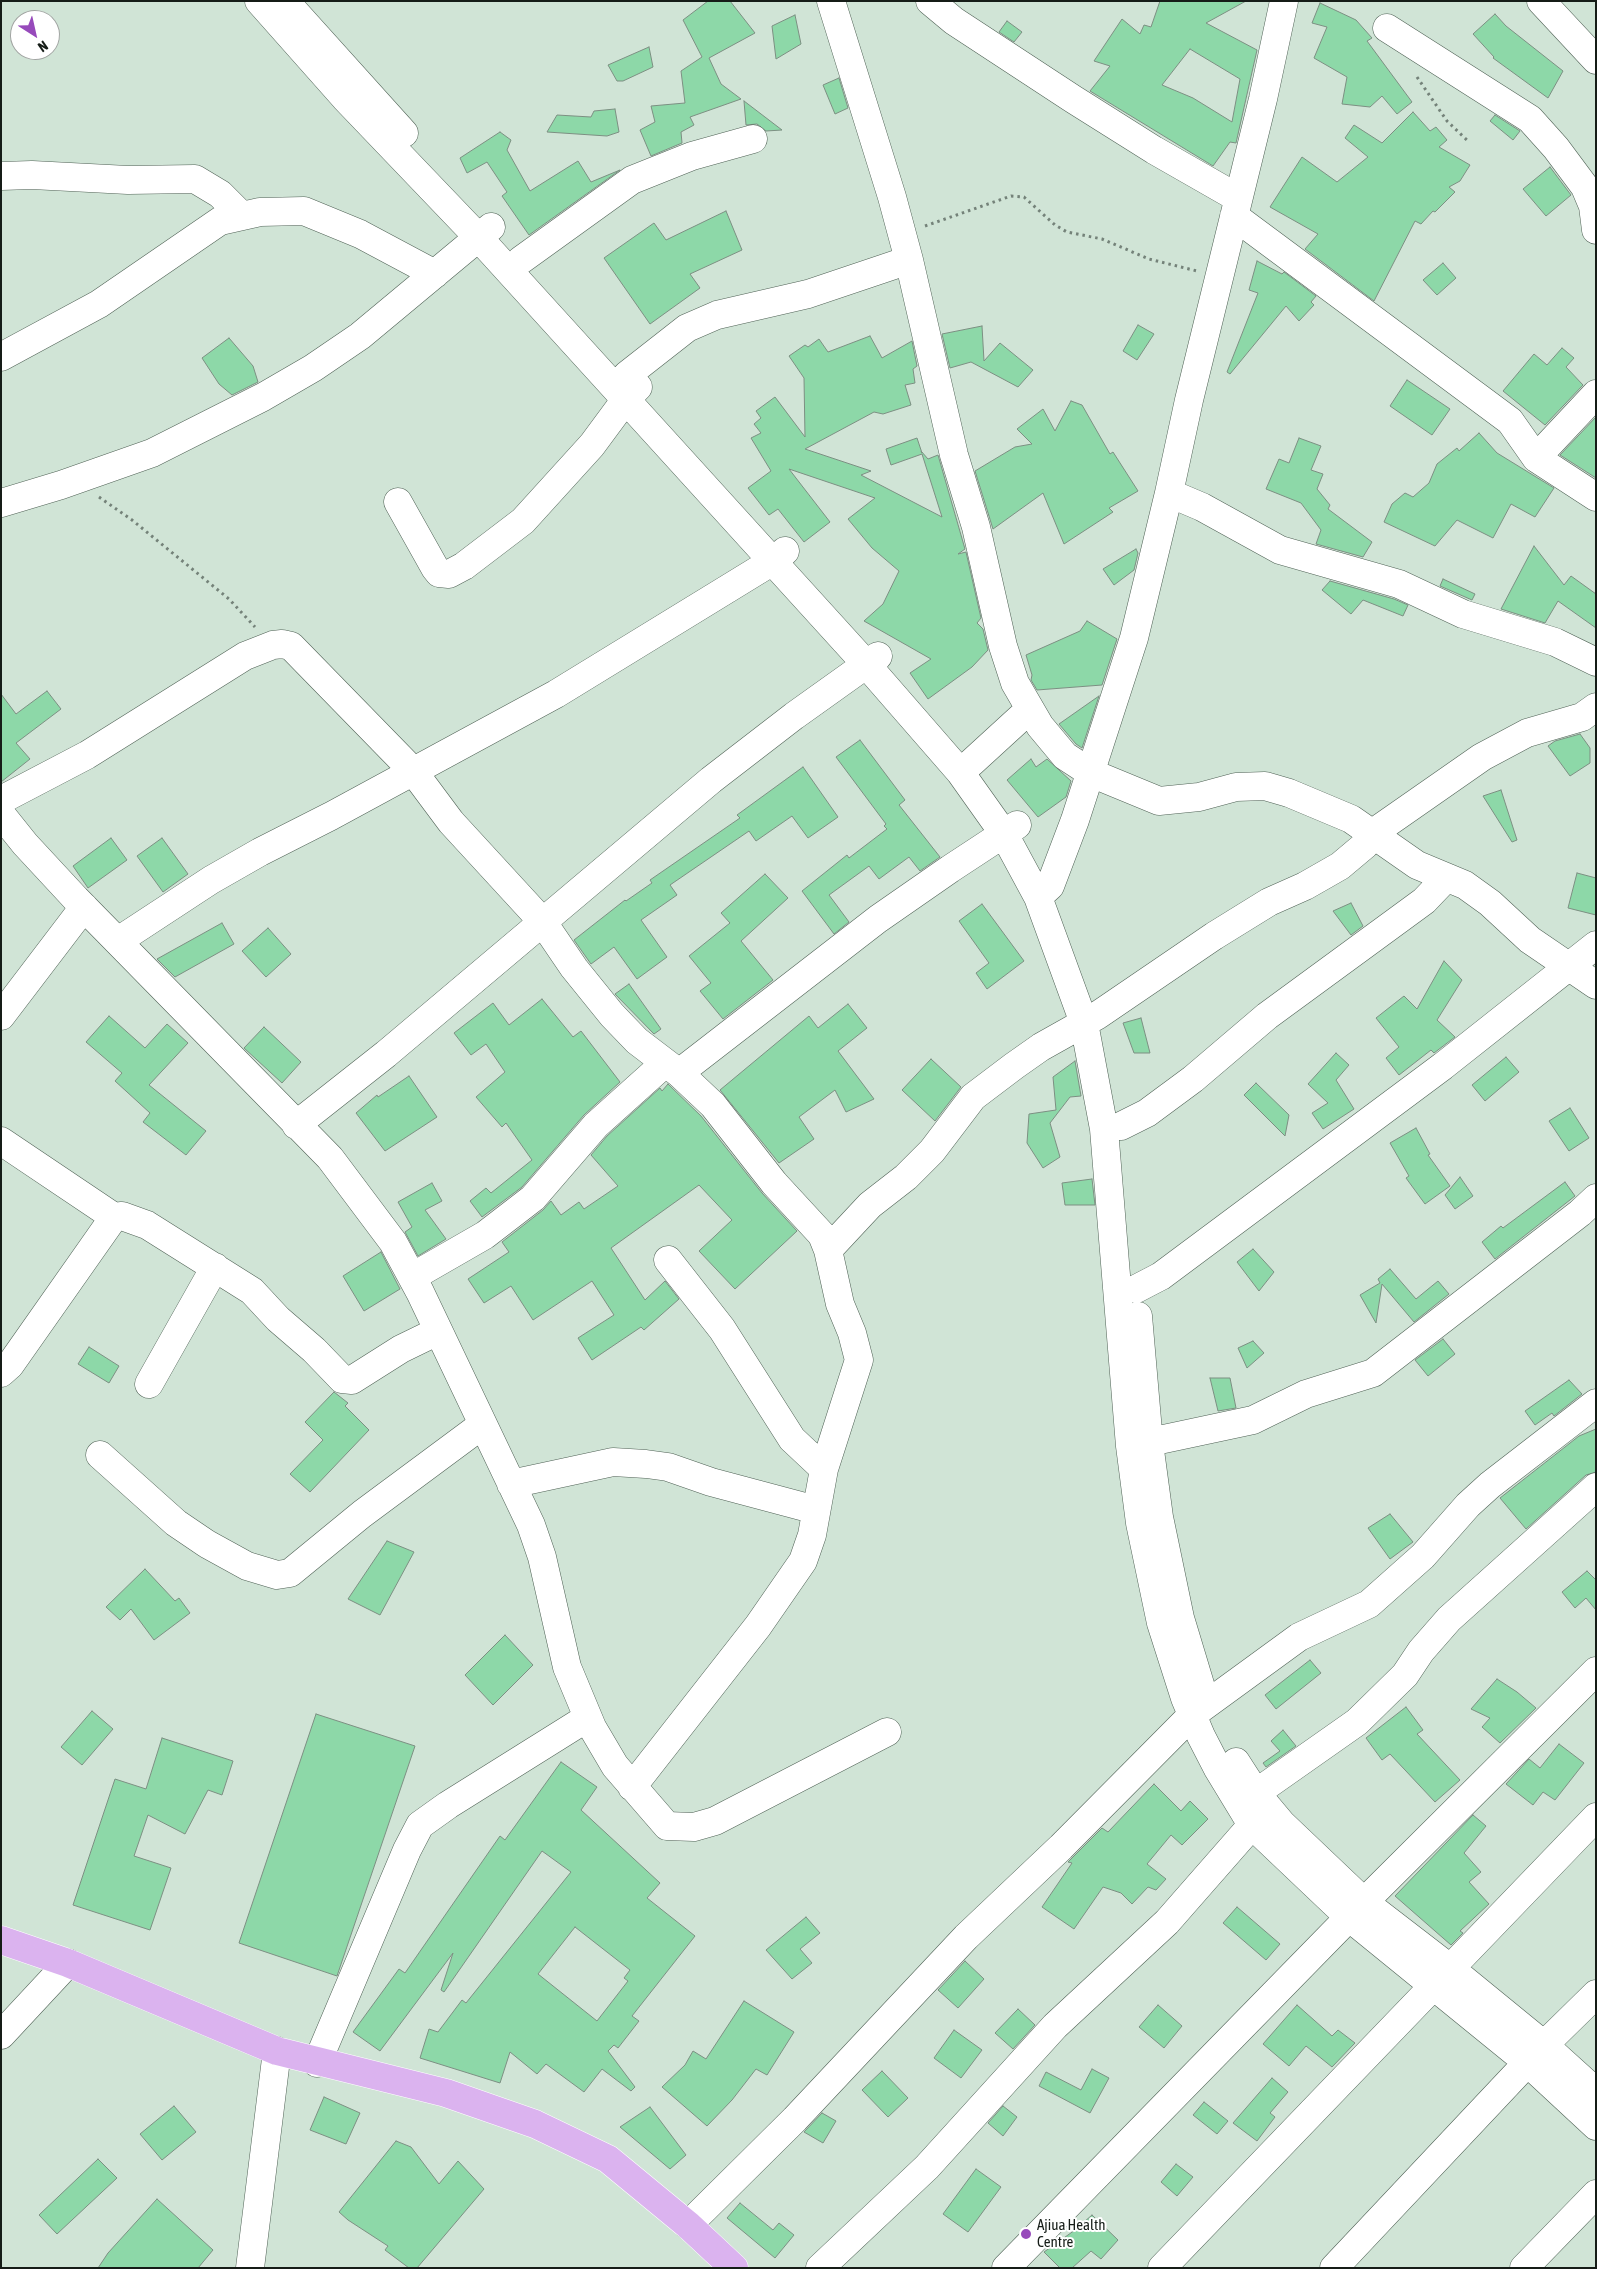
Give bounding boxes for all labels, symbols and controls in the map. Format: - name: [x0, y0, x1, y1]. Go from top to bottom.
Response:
- north arrow: [10, 10, 60, 60]
- text: N: [35, 38, 51, 55]
- place label: Ajiua Health Centre: [1037, 2216, 1106, 2251]
- marker: Ajiua Health Centre: [1019, 2227, 1033, 2241]

